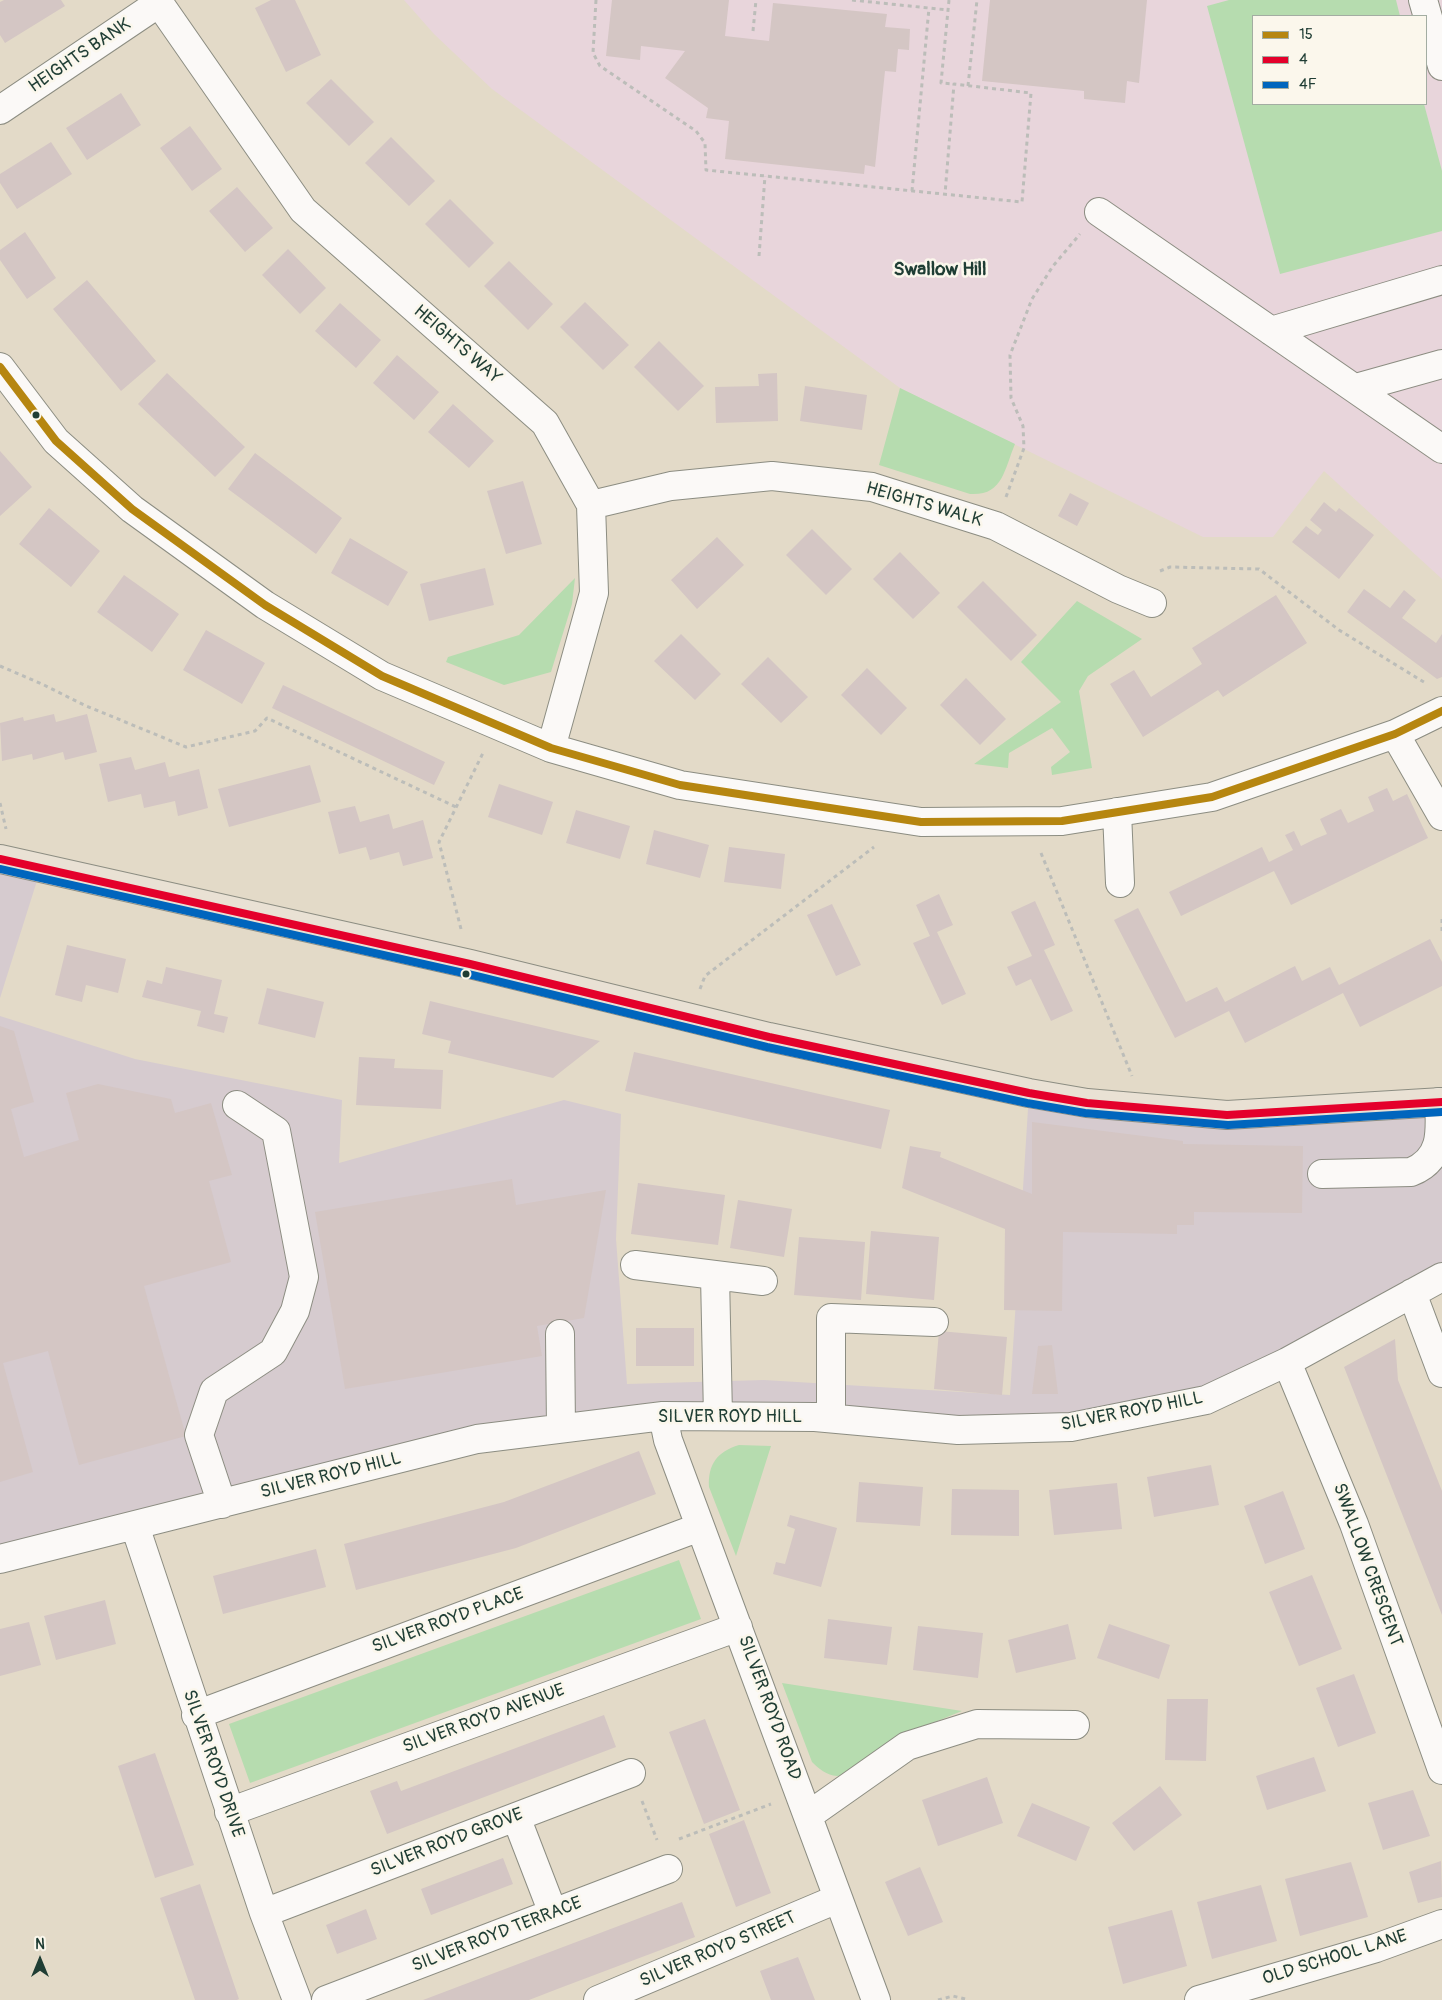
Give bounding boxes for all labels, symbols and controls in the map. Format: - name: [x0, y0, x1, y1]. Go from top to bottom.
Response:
- street label: HEIGHTS BANK: [25, 14, 135, 98]
- legend: [1252, 15, 1427, 105]
- text: 15: [1299, 25, 1313, 44]
- text: 4: [1299, 50, 1308, 69]
- text: 4F: [1299, 75, 1317, 94]
- district label: Swallow Hill: [893, 259, 987, 281]
- street label: HEIGHTS WAY: [409, 301, 505, 389]
- unlabelled marker: [31, 410, 41, 420]
- street label: HEIGHTS WALK: [863, 478, 985, 532]
- unlabelled marker: [461, 969, 471, 979]
- street label: SILVER ROYD HILL: [1059, 1388, 1205, 1436]
- street label: SILVER ROYD HILL: [658, 1406, 802, 1428]
- street label: SILVER ROYD HILL: [258, 1448, 404, 1504]
- street label: SWALLOW CRESCENT: [1327, 1481, 1407, 1649]
- street label: SILVER ROYD PLACE: [369, 1584, 527, 1658]
- street label: SILVER ROYD ROAD: [733, 1633, 805, 1783]
- street label: SILVER ROYD AVENUE: [400, 1680, 568, 1758]
- street label: SILVER ROYD DRIVE: [178, 1687, 248, 1841]
- street label: SILVER ROYD GROVE: [368, 1804, 526, 1882]
- street label: SILVER ROYD TERRACE: [409, 1893, 585, 1977]
- street label: SILVER ROYD STREET: [637, 1907, 799, 1993]
- street label: OLD SCHOOL LANE: [1260, 1926, 1410, 1990]
- north arrow: [15, 1935, 65, 1985]
- text: N: [35, 1936, 45, 1953]

